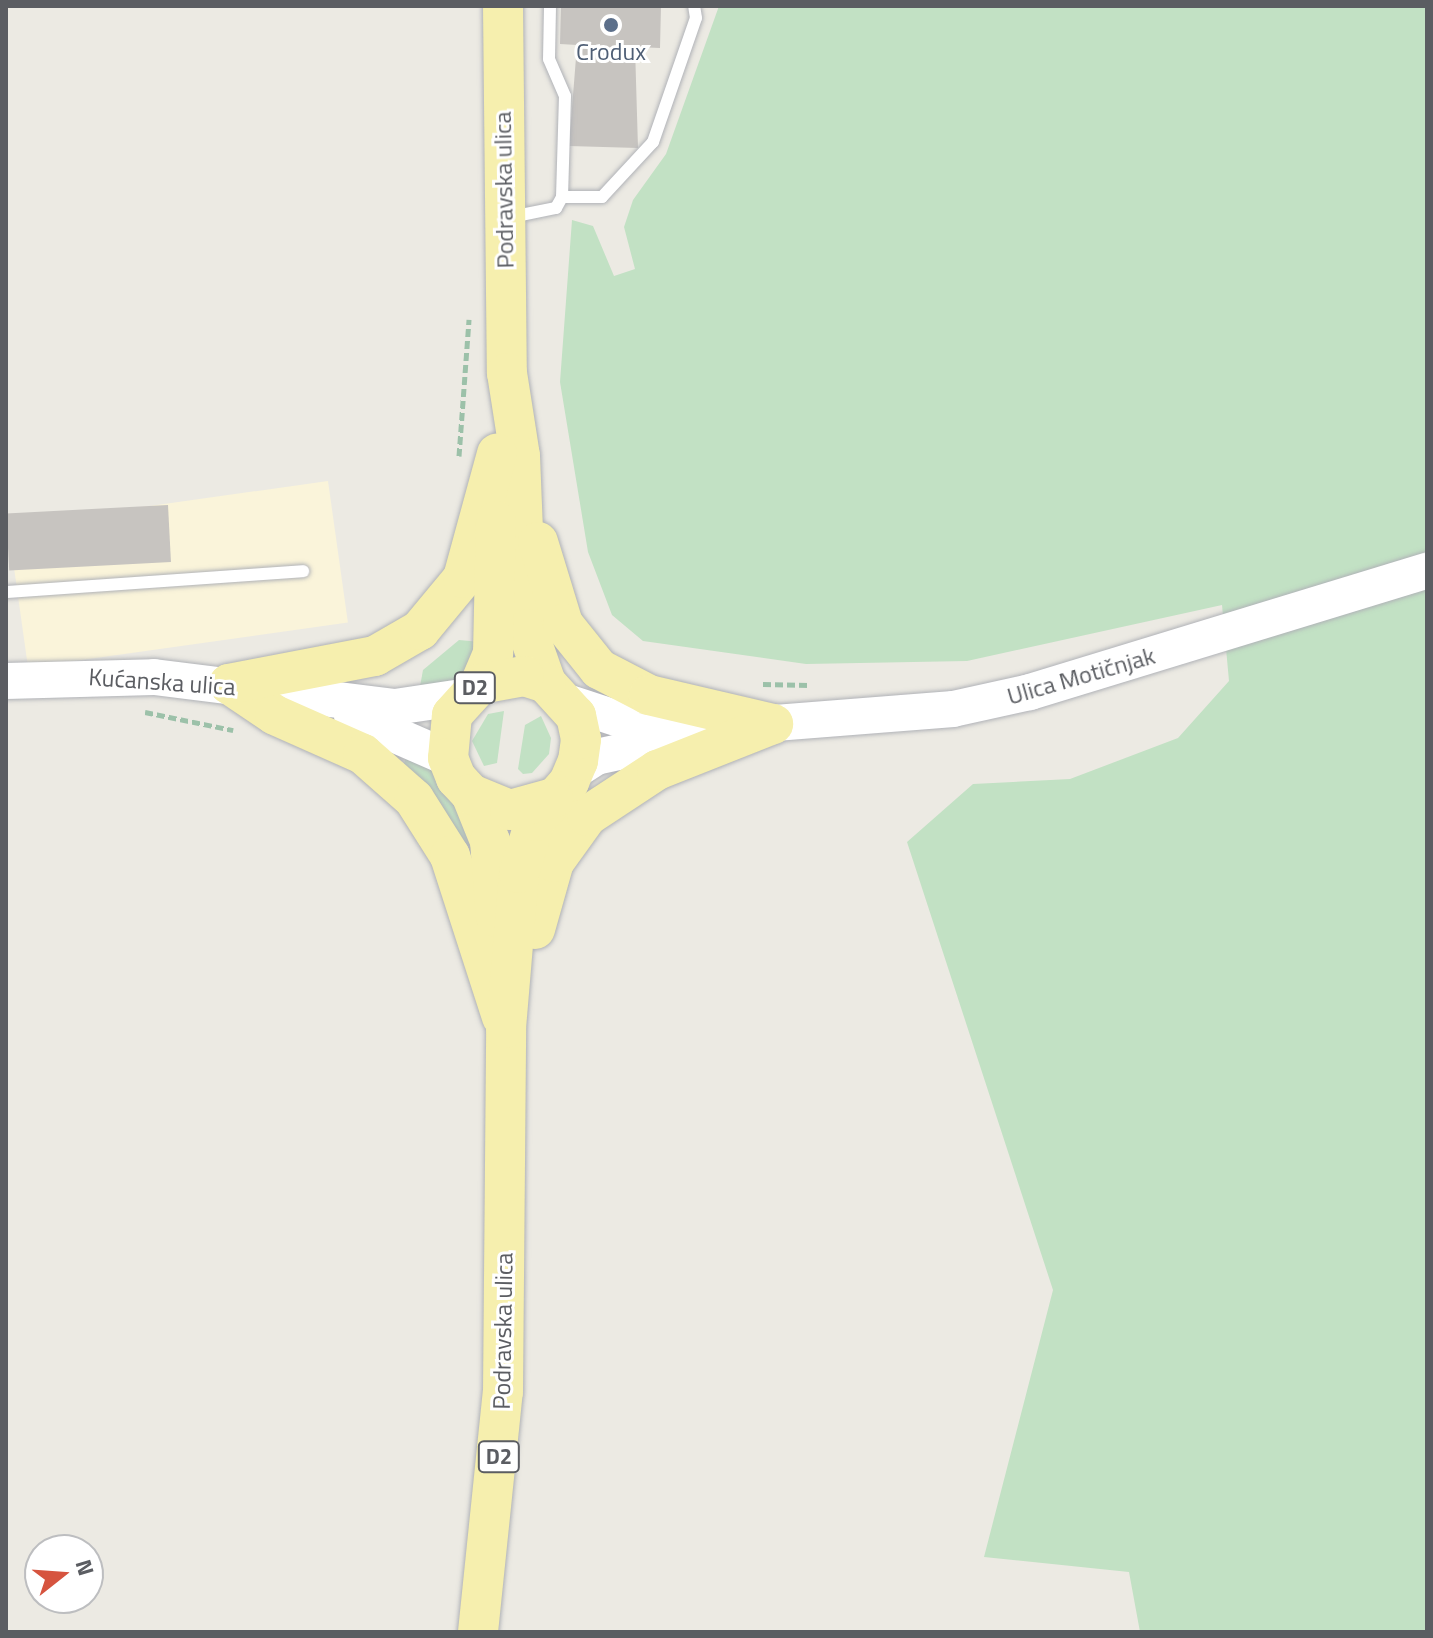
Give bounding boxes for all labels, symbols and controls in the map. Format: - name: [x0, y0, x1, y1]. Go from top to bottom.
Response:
- marker: Crodux: [602, 16, 620, 34]
- place label: Crodux: [576, 38, 646, 66]
- street label: Podravska ulica: [488, 111, 520, 269]
- street label: Ulica Motičnjak: [1004, 641, 1158, 711]
- street label: Kućanska ulica: [87, 662, 237, 702]
- road number: D2: [453, 670, 497, 706]
- street label: Podravska ulica: [487, 1252, 519, 1410]
- road number: D2: [477, 1439, 521, 1475]
- north arrow: [24, 1534, 104, 1614]
- text: N: [67, 1555, 104, 1580]

